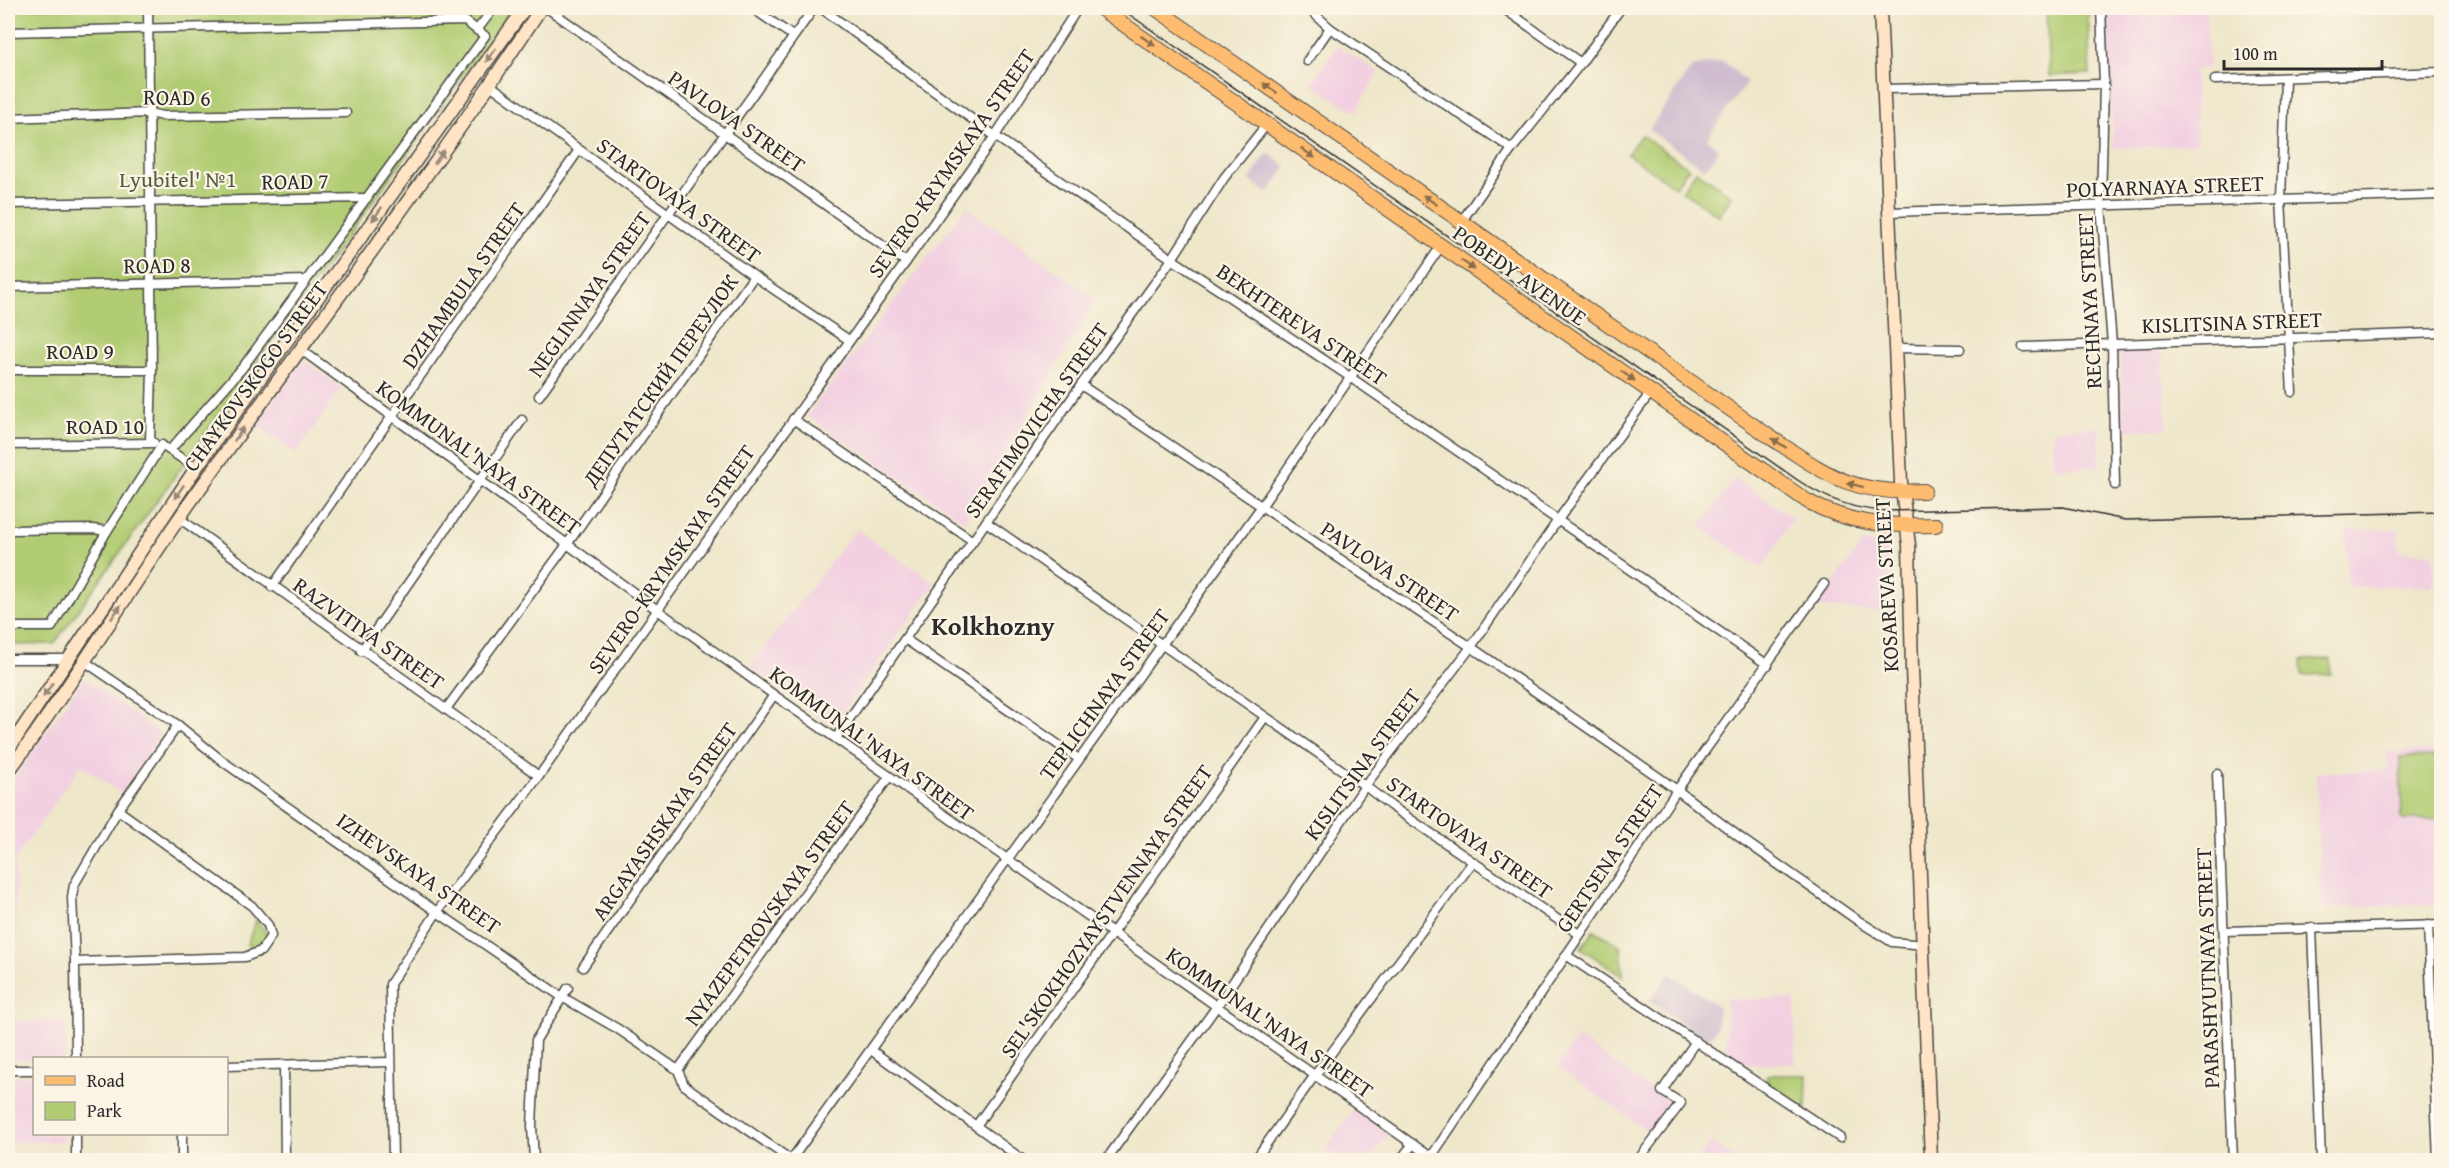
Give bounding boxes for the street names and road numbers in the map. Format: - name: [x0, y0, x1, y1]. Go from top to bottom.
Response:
- street label: SEVERO-KRYMSKAYA STREET: [860, 42, 1042, 284]
- street label: PAVLOVA STREET: [662, 62, 812, 180]
- street label: ROAD 6: [143, 80, 211, 114]
- street label: STARTOVAYA STREET: [590, 129, 768, 271]
- street label: ROAD 7: [261, 164, 329, 198]
- street label: POLYARNAYA STREET: [2066, 167, 2264, 205]
- street label: DZHAMBULA STREET: [393, 195, 533, 375]
- street label: NEGLINNAYA STREET: [520, 204, 658, 384]
- street label: RECHNAYA STREET: [2068, 212, 2110, 390]
- street label: POBEDY AVENUE: [1447, 217, 1593, 333]
- street label: ROAD 8: [123, 248, 191, 282]
- street label: BEKHTEREVA STREET: [1210, 255, 1394, 393]
- street label: ДЕПУТАТСКИЙ ПЕРЕУЛОК: [574, 267, 746, 494]
- street label: CHAYKOVSKOGO STREET: [175, 274, 335, 478]
- street label: KISLITSINA STREET: [2141, 303, 2323, 341]
- street label: SERAFIMOVICHA STREET: [956, 316, 1116, 524]
- street label: ROAD 9: [46, 335, 114, 367]
- street label: KOMMUNAL'NAYA STREET: [370, 372, 588, 542]
- street label: ROAD 10: [66, 410, 144, 442]
- street label: SEVERO-KRYMSKAYA STREET: [580, 438, 762, 680]
- street label: KOSAREVA STREET: [1865, 497, 1907, 673]
- street label: PAVLOVA STREET: [1314, 513, 1466, 629]
- street label: RAZVITIYA STREET: [287, 569, 451, 697]
- street label: TEPLICHNAYA STREET: [1031, 602, 1177, 786]
- street label: KOMMUNAL'NAYA STREET: [763, 658, 981, 828]
- street label: KISLITSINA STREET: [1296, 681, 1428, 847]
- street label: ARGAYASHSKAYA STREET: [583, 715, 745, 927]
- street label: SEL'SKOKHOZYAYSTVENNAYA STREET: [992, 758, 1220, 1064]
- street label: STARTOVAYA STREET: [1381, 768, 1559, 906]
- street label: GERTSENA STREET: [1547, 777, 1671, 939]
- street label: NYAZEPETROVSKAYA STREET: [676, 793, 862, 1033]
- street label: IZHEVSKAYA STREET: [330, 804, 508, 942]
- street label: PARASHYUTNAYA STREET: [2187, 847, 2227, 1089]
- street label: KOMMUNAL'NAYA STREET: [1160, 938, 1380, 1106]

